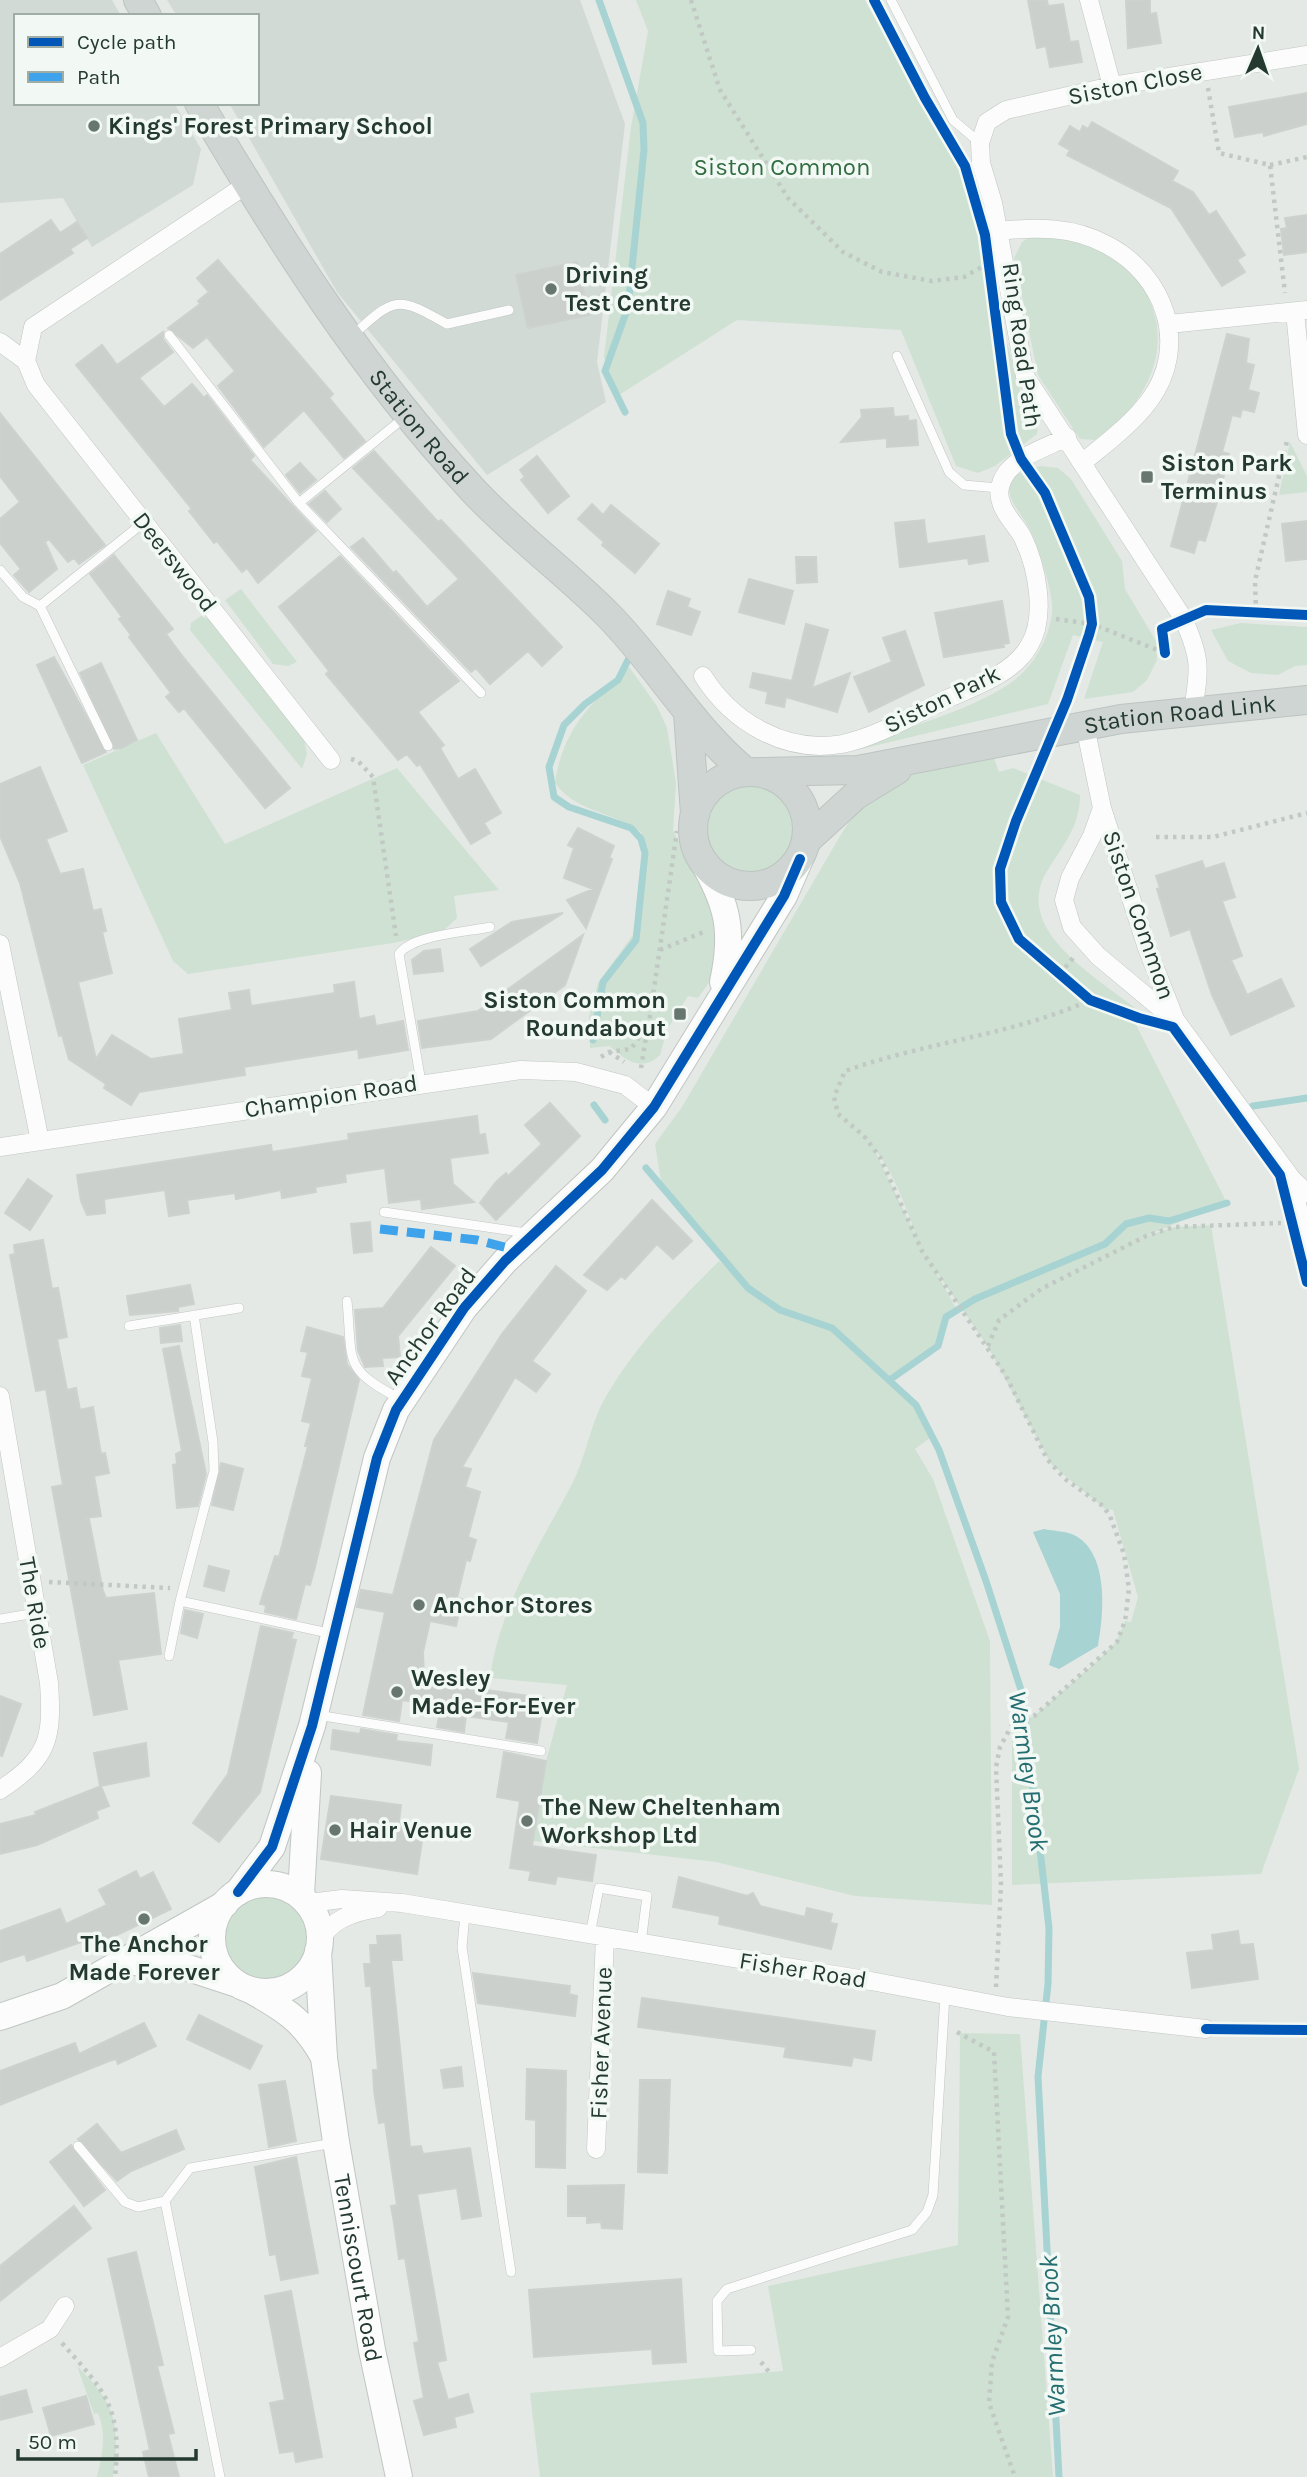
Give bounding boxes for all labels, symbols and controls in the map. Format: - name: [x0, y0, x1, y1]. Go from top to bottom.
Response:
- legend: [14, 14, 259, 105]
- north arrow: [1223, 14, 1293, 84]
- text: N: [1251, 22, 1266, 44]
- text: Cycle path: [77, 30, 177, 54]
- street label: Siston Close: [1066, 57, 1204, 111]
- text: Path: [77, 65, 121, 89]
- place label: Kings' Forest Primary School: [108, 112, 433, 140]
- marker: Kings' Forest Primary School: [86, 118, 102, 134]
- park label: Siston Common: [694, 153, 870, 181]
- place label: Driving Test Centre: [565, 261, 691, 317]
- street label: Ring Road Path: [997, 261, 1047, 429]
- marker: Driving Test Centre: [543, 281, 559, 297]
- street label: Station Road: [363, 363, 475, 490]
- place label: Siston Park Terminus: [1161, 449, 1293, 505]
- marker: Siston Park Terminus: [1139, 469, 1155, 485]
- street label: Deerswood: [127, 506, 223, 618]
- street label: Siston Park: [880, 659, 1004, 739]
- street label: Station Road Link: [1081, 689, 1278, 740]
- street label: Siston Common: [1097, 827, 1181, 1003]
- place label: Siston Common Roundabout: [483, 986, 666, 1042]
- marker: Siston Common Roundabout: [672, 1006, 688, 1022]
- street label: Champion Road: [243, 1069, 419, 1123]
- street label: Anchor Road: [378, 1262, 482, 1390]
- street label: The Ride: [13, 1555, 57, 1651]
- place label: Anchor Stores: [433, 1591, 593, 1619]
- marker: Anchor Stores: [411, 1597, 427, 1613]
- place label: Wesley Made-For-Ever: [411, 1664, 576, 1720]
- marker: Wesley Made-For-Ever: [389, 1684, 405, 1700]
- water label: Warmley Brook: [1002, 1689, 1055, 1854]
- place label: The New Cheltenham Workshop Ltd: [541, 1793, 781, 1849]
- marker: The New Cheltenham Workshop Ltd: [519, 1813, 535, 1829]
- place label: Hair Venue: [349, 1816, 472, 1844]
- marker: Hair Venue: [327, 1822, 343, 1838]
- marker: The Anchor Made Forever: [136, 1911, 152, 1927]
- place label: The Anchor Made Forever: [68, 1930, 220, 1986]
- street label: Fisher Road: [737, 1946, 869, 1994]
- street label: Fisher Avenue: [584, 1966, 618, 2120]
- street label: Tenniscourt Road: [328, 2172, 388, 2365]
- water label: Warmley Brook: [1033, 2254, 1072, 2418]
- scale bar: [18, 2418, 196, 2462]
- text: 50 m: [28, 2430, 77, 2454]

